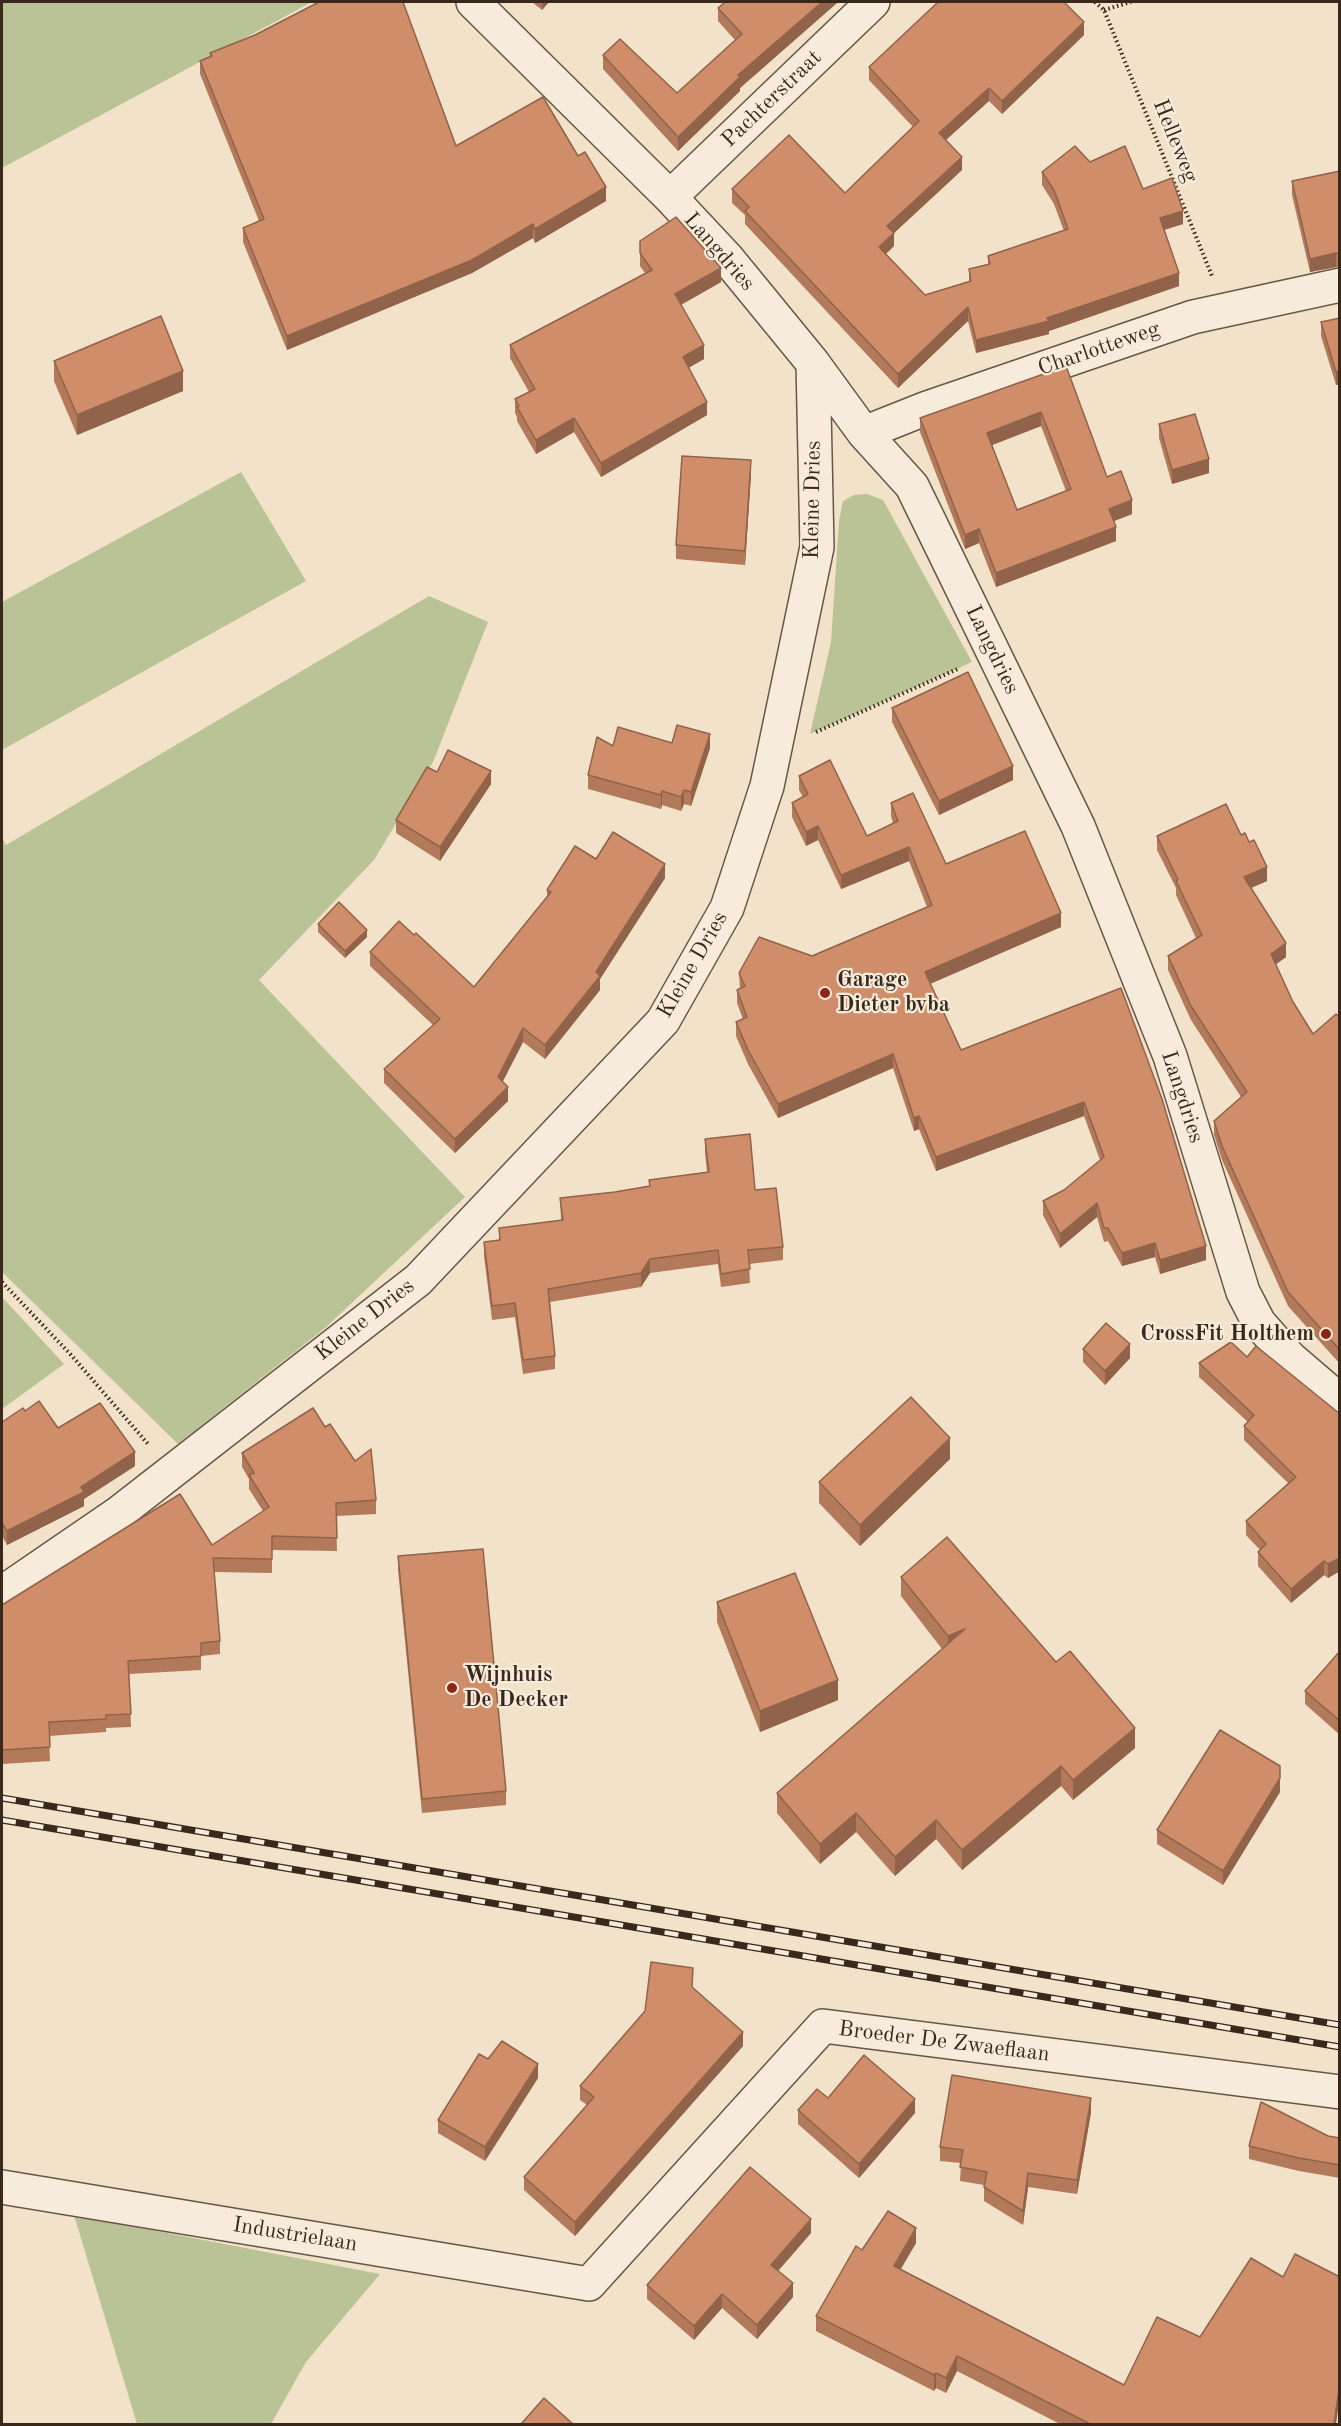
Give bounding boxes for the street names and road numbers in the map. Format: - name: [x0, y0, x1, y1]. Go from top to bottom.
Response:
- street label: Pachterstraat: [716, 45, 828, 153]
- street label: Helleweg: [1146, 96, 1204, 186]
- street label: Langdries: [678, 207, 760, 297]
- street label: Charlotteweg: [1035, 316, 1163, 382]
- street label: Kleine Dries: [799, 440, 827, 560]
- street label: Langdries: [959, 601, 1025, 699]
- street label: Kleine Dries: [652, 907, 734, 1023]
- street label: Langdries: [1155, 1048, 1209, 1146]
- street label: Kleine Dries: [310, 1273, 420, 1367]
- street label: Broeder De Zwaeflaan: [837, 2016, 1051, 2068]
- street label: Industrielaan: [231, 2212, 359, 2258]

